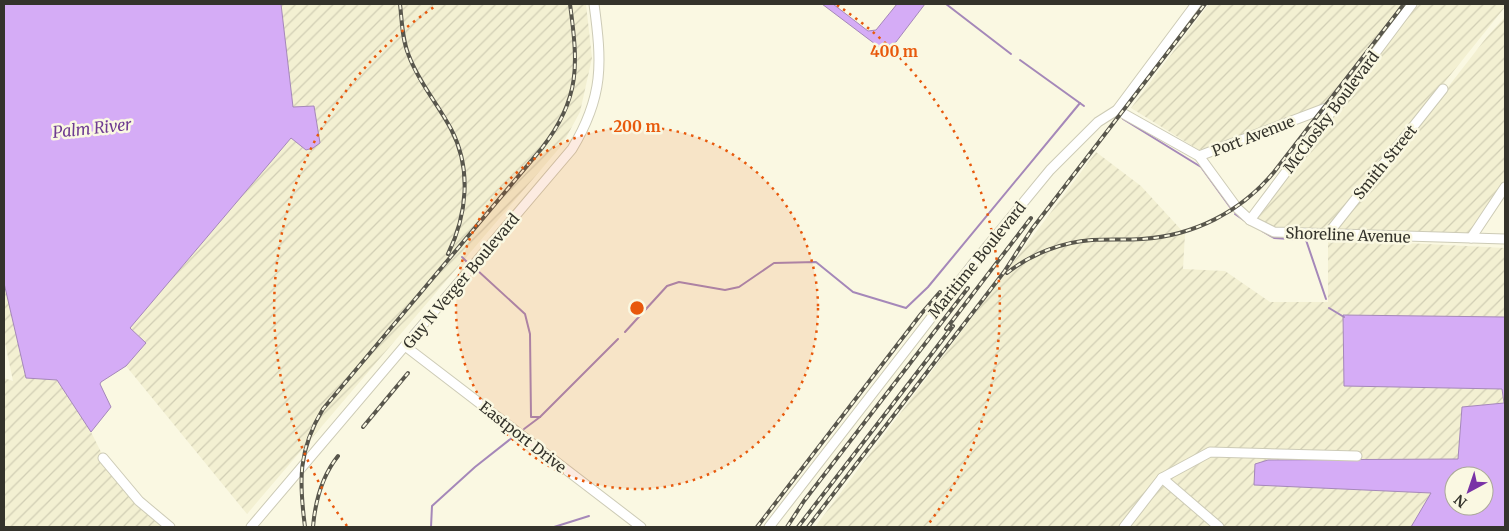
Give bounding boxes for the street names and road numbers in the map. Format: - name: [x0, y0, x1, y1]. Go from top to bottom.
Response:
- street label: McClosky Boulevard: [1279, 47, 1383, 177]
- street label: Port Avenue: [1209, 112, 1297, 160]
- street label: Smith Street: [1349, 121, 1421, 203]
- street label: Maritime Boulevard: [924, 198, 1030, 322]
- street label: Guy N Verger Boulevard: [399, 209, 523, 353]
- street label: Shoreline Avenue: [1285, 223, 1411, 247]
- street label: Eastport Drive: [476, 397, 570, 477]

